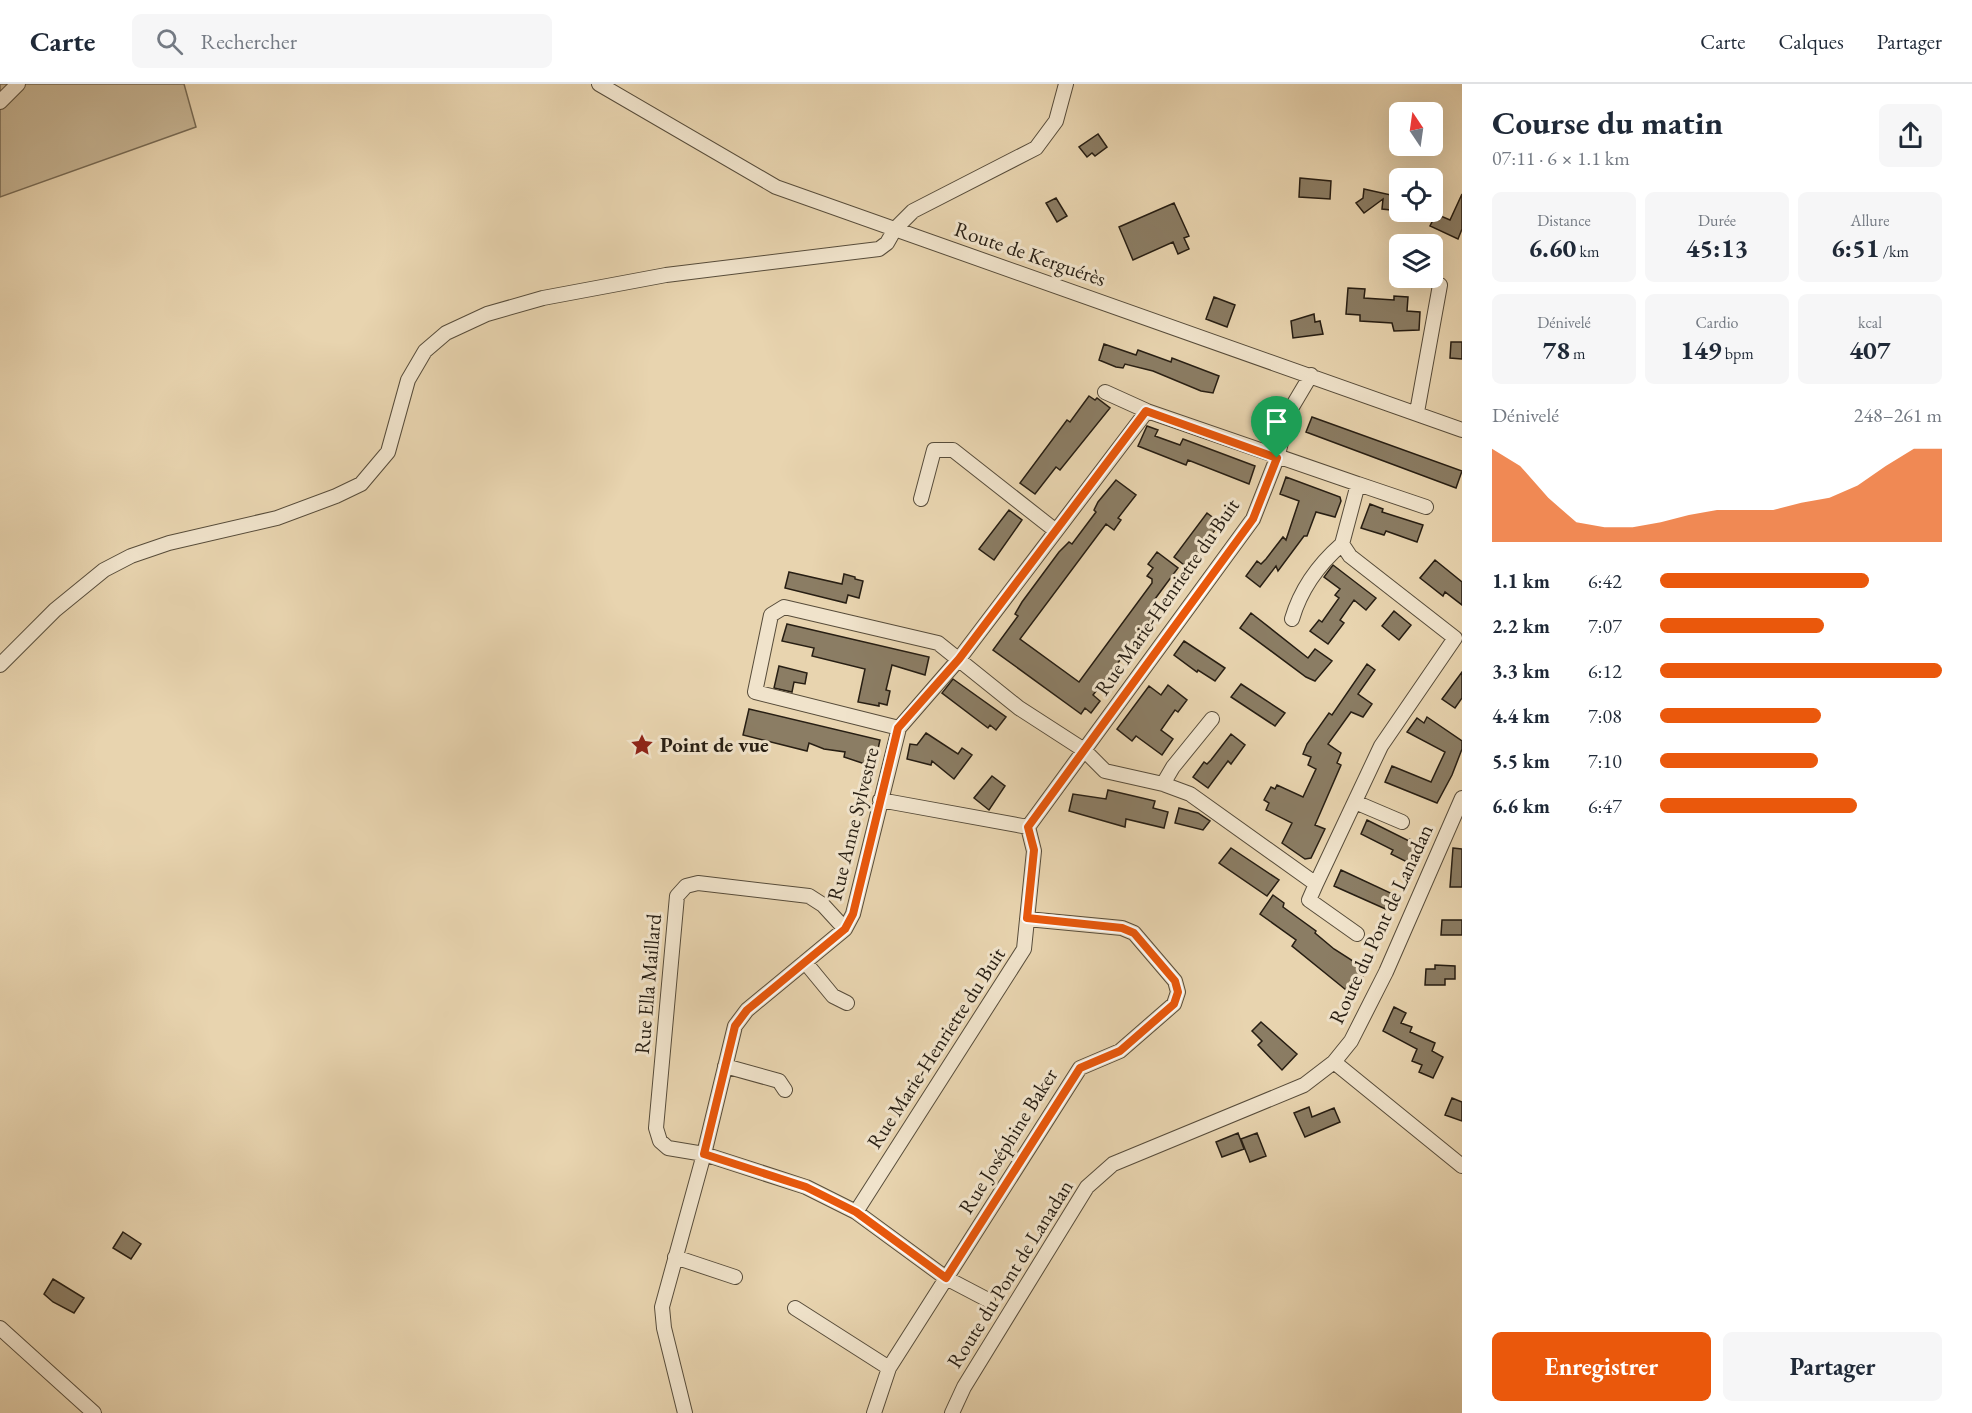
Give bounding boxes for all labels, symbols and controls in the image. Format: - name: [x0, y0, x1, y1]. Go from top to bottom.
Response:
- search box: [132, 14, 552, 68]
- text: Carte: [30, 23, 96, 59]
- icon: search: [153, 25, 186, 58]
- text: Rechercher: [201, 27, 297, 56]
- text: Carte: [1700, 28, 1745, 55]
- text: Calques: [1778, 28, 1844, 55]
- text: Partager: [1877, 28, 1942, 55]
- text: Course du matin: [1492, 101, 1723, 144]
- north arrow: [1389, 102, 1443, 156]
- map controls: [1389, 102, 1443, 288]
- button: share: [1879, 104, 1942, 167]
- text: 07:11 · 6 × 1.1 km: [1492, 145, 1630, 171]
- button: locate: [1389, 168, 1443, 222]
- text: Distance: [1537, 210, 1591, 231]
- text: Durée: [1698, 210, 1736, 231]
- text: Allure: [1851, 210, 1889, 231]
- street label: Route de Kerguérès: [951, 215, 1110, 292]
- text: 6.60: [1529, 231, 1576, 265]
- text: 45:13: [1686, 231, 1748, 265]
- text: 6:51: [1831, 231, 1880, 265]
- button: layers: [1389, 234, 1443, 288]
- text: km: [1576, 241, 1599, 262]
- text: /km: [1880, 241, 1909, 262]
- text: Dénivelé: [1537, 312, 1591, 333]
- text: Cardio: [1695, 312, 1739, 333]
- text: kcal: [1858, 312, 1882, 333]
- text: 78: [1542, 333, 1570, 367]
- text: 149: [1680, 333, 1722, 367]
- text: 407: [1849, 333, 1891, 367]
- text: m: [1570, 343, 1586, 364]
- text: bpm: [1722, 343, 1754, 364]
- pin: [1251, 396, 1302, 458]
- text: Dénivelé: [1492, 402, 1559, 428]
- text: 248–261 m: [1854, 402, 1942, 428]
- icon: arrive: [1260, 405, 1293, 438]
- street label: Rue Marie-Henriette du Buit: [1088, 493, 1245, 701]
- text: 1.1 km: [1492, 568, 1550, 594]
- text: 6:42: [1588, 568, 1622, 594]
- text: 2.2 km: [1492, 613, 1550, 639]
- text: 7:07: [1588, 613, 1622, 639]
- text: 3.3 km: [1492, 658, 1550, 684]
- text: 6:12: [1588, 658, 1622, 684]
- text: 4.4 km: [1492, 703, 1550, 729]
- text: 7:08: [1588, 703, 1622, 729]
- place label: Point de vue: [660, 731, 769, 758]
- place icon: Point de vue: [629, 732, 655, 758]
- street label: Rue Anne Sylvestre: [820, 744, 885, 903]
- text: 5.5 km: [1492, 748, 1550, 774]
- text: 7:10: [1588, 748, 1622, 774]
- text: 6.6 km: [1492, 793, 1550, 819]
- text: 6:47: [1588, 793, 1622, 819]
- street label: Route du Pont de Lanadan: [1322, 820, 1439, 1028]
- street label: Rue Ella Maillard: [628, 912, 667, 1055]
- street label: Rue Marie-Henriette du Buit: [860, 942, 1011, 1153]
- street label: Rue Joséphine Baker: [952, 1063, 1063, 1219]
- street label: Route du Pont de Lanadan: [941, 1174, 1079, 1373]
- button: Enregistrer: [1492, 1332, 1711, 1401]
- button: Partager: [1723, 1332, 1942, 1401]

